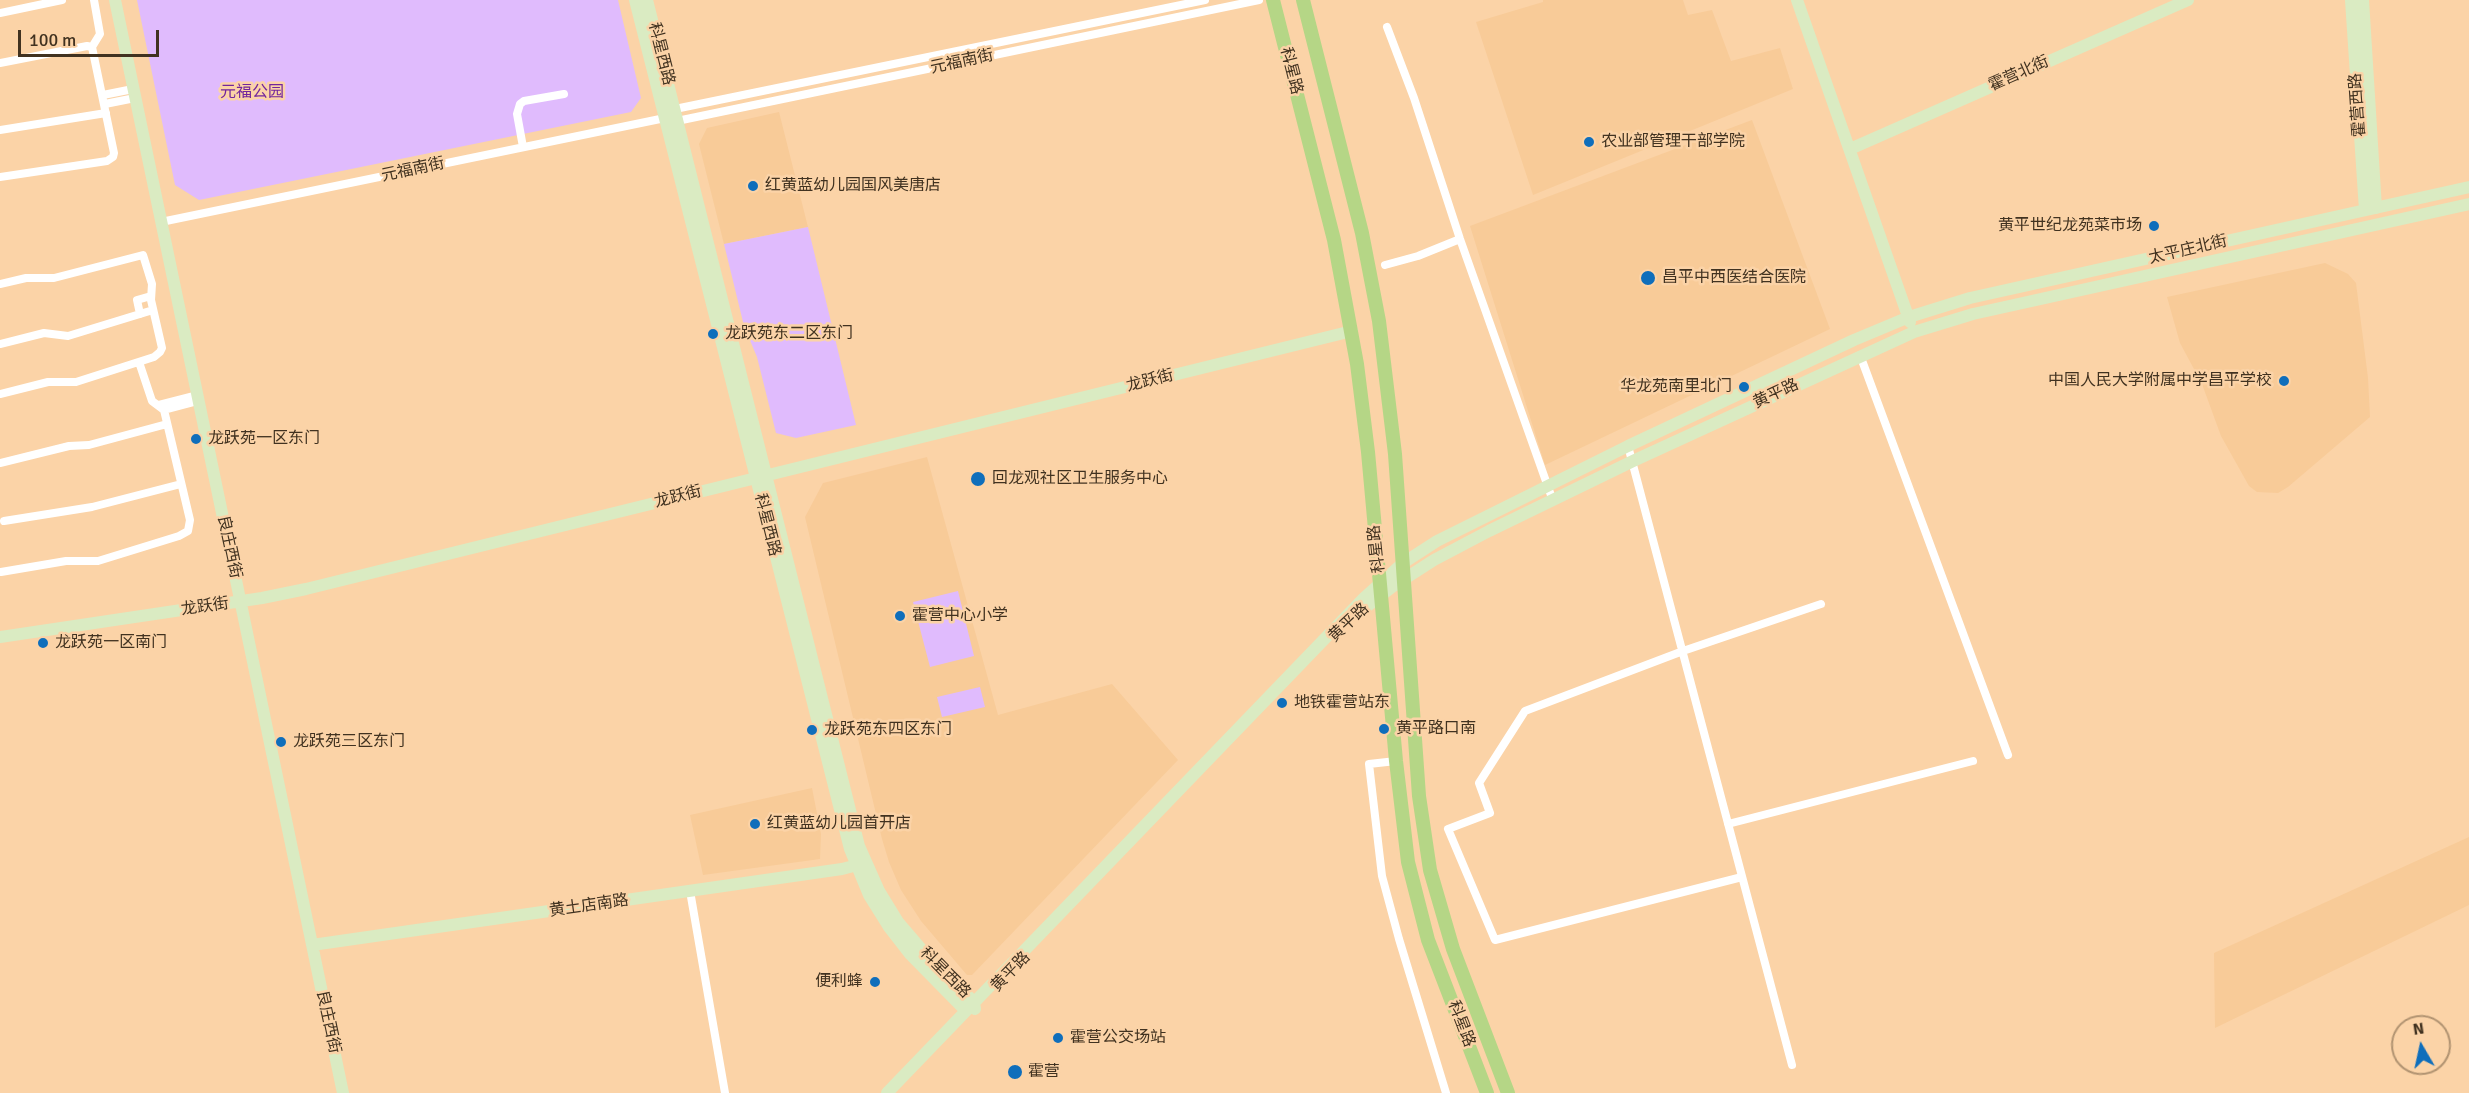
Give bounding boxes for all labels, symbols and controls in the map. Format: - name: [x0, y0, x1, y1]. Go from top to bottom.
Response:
- scale bar: [21, 18, 162, 56]
- street label: 科星西路: [644, 21, 678, 87]
- text: 100 m: [29, 29, 76, 51]
- street label: 科星路: [1276, 45, 1306, 97]
- street label: 元福南街: [929, 46, 995, 78]
- street label: 霍营北街: [1986, 52, 2052, 96]
- street label: 霍营西路: [2346, 72, 2370, 138]
- park label: 元福公园: [220, 83, 284, 103]
- place label: 农业部管理干部学院: [1601, 132, 1745, 152]
- marker: 农业部管理干部学院: [1582, 135, 1596, 149]
- street label: 元福南街: [380, 154, 446, 186]
- place label: 红黄蓝幼儿园国风美唐店: [765, 176, 941, 196]
- marker: 红黄蓝幼儿园国风美唐店: [746, 179, 760, 193]
- place label: 黄平世纪龙苑菜市场: [1998, 216, 2142, 236]
- marker: 黄平世纪龙苑菜市场: [2147, 219, 2161, 233]
- street label: 太平庄北街: [2147, 232, 2229, 268]
- place label: 昌平中西医结合医院: [1662, 268, 1806, 288]
- marker: 昌平中西医结合医院: [1639, 269, 1657, 287]
- place label: 龙跃苑东二区东门: [725, 324, 853, 344]
- marker: 龙跃苑东二区东门: [706, 327, 720, 341]
- street label: 龙跃街: [1124, 366, 1176, 396]
- place label: 中国人民大学附属中学昌平学校: [2048, 371, 2272, 391]
- marker: 中国人民大学附属中学昌平学校: [2277, 374, 2291, 388]
- street label: 黄平路: [1750, 375, 1802, 413]
- place label: 华龙苑南里北门: [1620, 377, 1732, 397]
- marker: 华龙苑南里北门: [1737, 380, 1751, 394]
- place label: 龙跃苑一区东门: [208, 429, 320, 449]
- marker: 龙跃苑一区东门: [189, 432, 203, 446]
- place label: 回龙观社区卫生服务中心: [992, 469, 1168, 489]
- marker: 回龙观社区卫生服务中心: [969, 470, 987, 488]
- street label: 龙跃街: [652, 482, 704, 512]
- street label: 科星西路: [750, 492, 784, 558]
- street label: 良庄西街: [213, 514, 245, 580]
- street label: 科星路: [1365, 524, 1389, 574]
- street label: 龙跃街: [180, 594, 230, 620]
- street label: 黄平路: [1325, 600, 1373, 646]
- place label: 霍营中心小学: [912, 606, 1008, 626]
- marker: 霍营中心小学: [893, 609, 907, 623]
- place label: 龙跃苑一区南门: [55, 633, 167, 653]
- marker: 龙跃苑一区南门: [36, 636, 50, 650]
- place label: 地铁霍营站东: [1294, 693, 1390, 713]
- marker: 地铁霍营站东: [1275, 696, 1289, 710]
- place label: 黄平路口南: [1396, 719, 1476, 739]
- place label: 龙跃苑东四区东门: [824, 720, 952, 740]
- marker: 黄平路口南: [1377, 722, 1391, 736]
- marker: 龙跃苑东四区东门: [805, 723, 819, 737]
- place label: 龙跃苑三区东门: [293, 732, 405, 752]
- marker: 龙跃苑三区东门: [274, 735, 288, 749]
- place label: 红黄蓝幼儿园首开店: [767, 814, 911, 834]
- marker: 红黄蓝幼儿园首开店: [748, 817, 762, 831]
- street label: 黄土店南路: [548, 891, 630, 921]
- street label: 科星西路: [916, 944, 974, 1002]
- street label: 黄平路: [987, 948, 1035, 996]
- place label: 便利蜂: [815, 972, 863, 992]
- marker: 便利蜂: [868, 975, 882, 989]
- street label: 良庄西街: [312, 989, 344, 1055]
- street label: 科星路: [1443, 998, 1479, 1050]
- north arrow: [2391, 1015, 2451, 1075]
- text: N: [2411, 1018, 2426, 1040]
- place label: 霍营公交场站: [1070, 1028, 1166, 1048]
- marker: 霍营公交场站: [1051, 1031, 1065, 1045]
- place label: 霍营: [1028, 1062, 1060, 1082]
- marker: 霍营: [1006, 1063, 1024, 1081]

